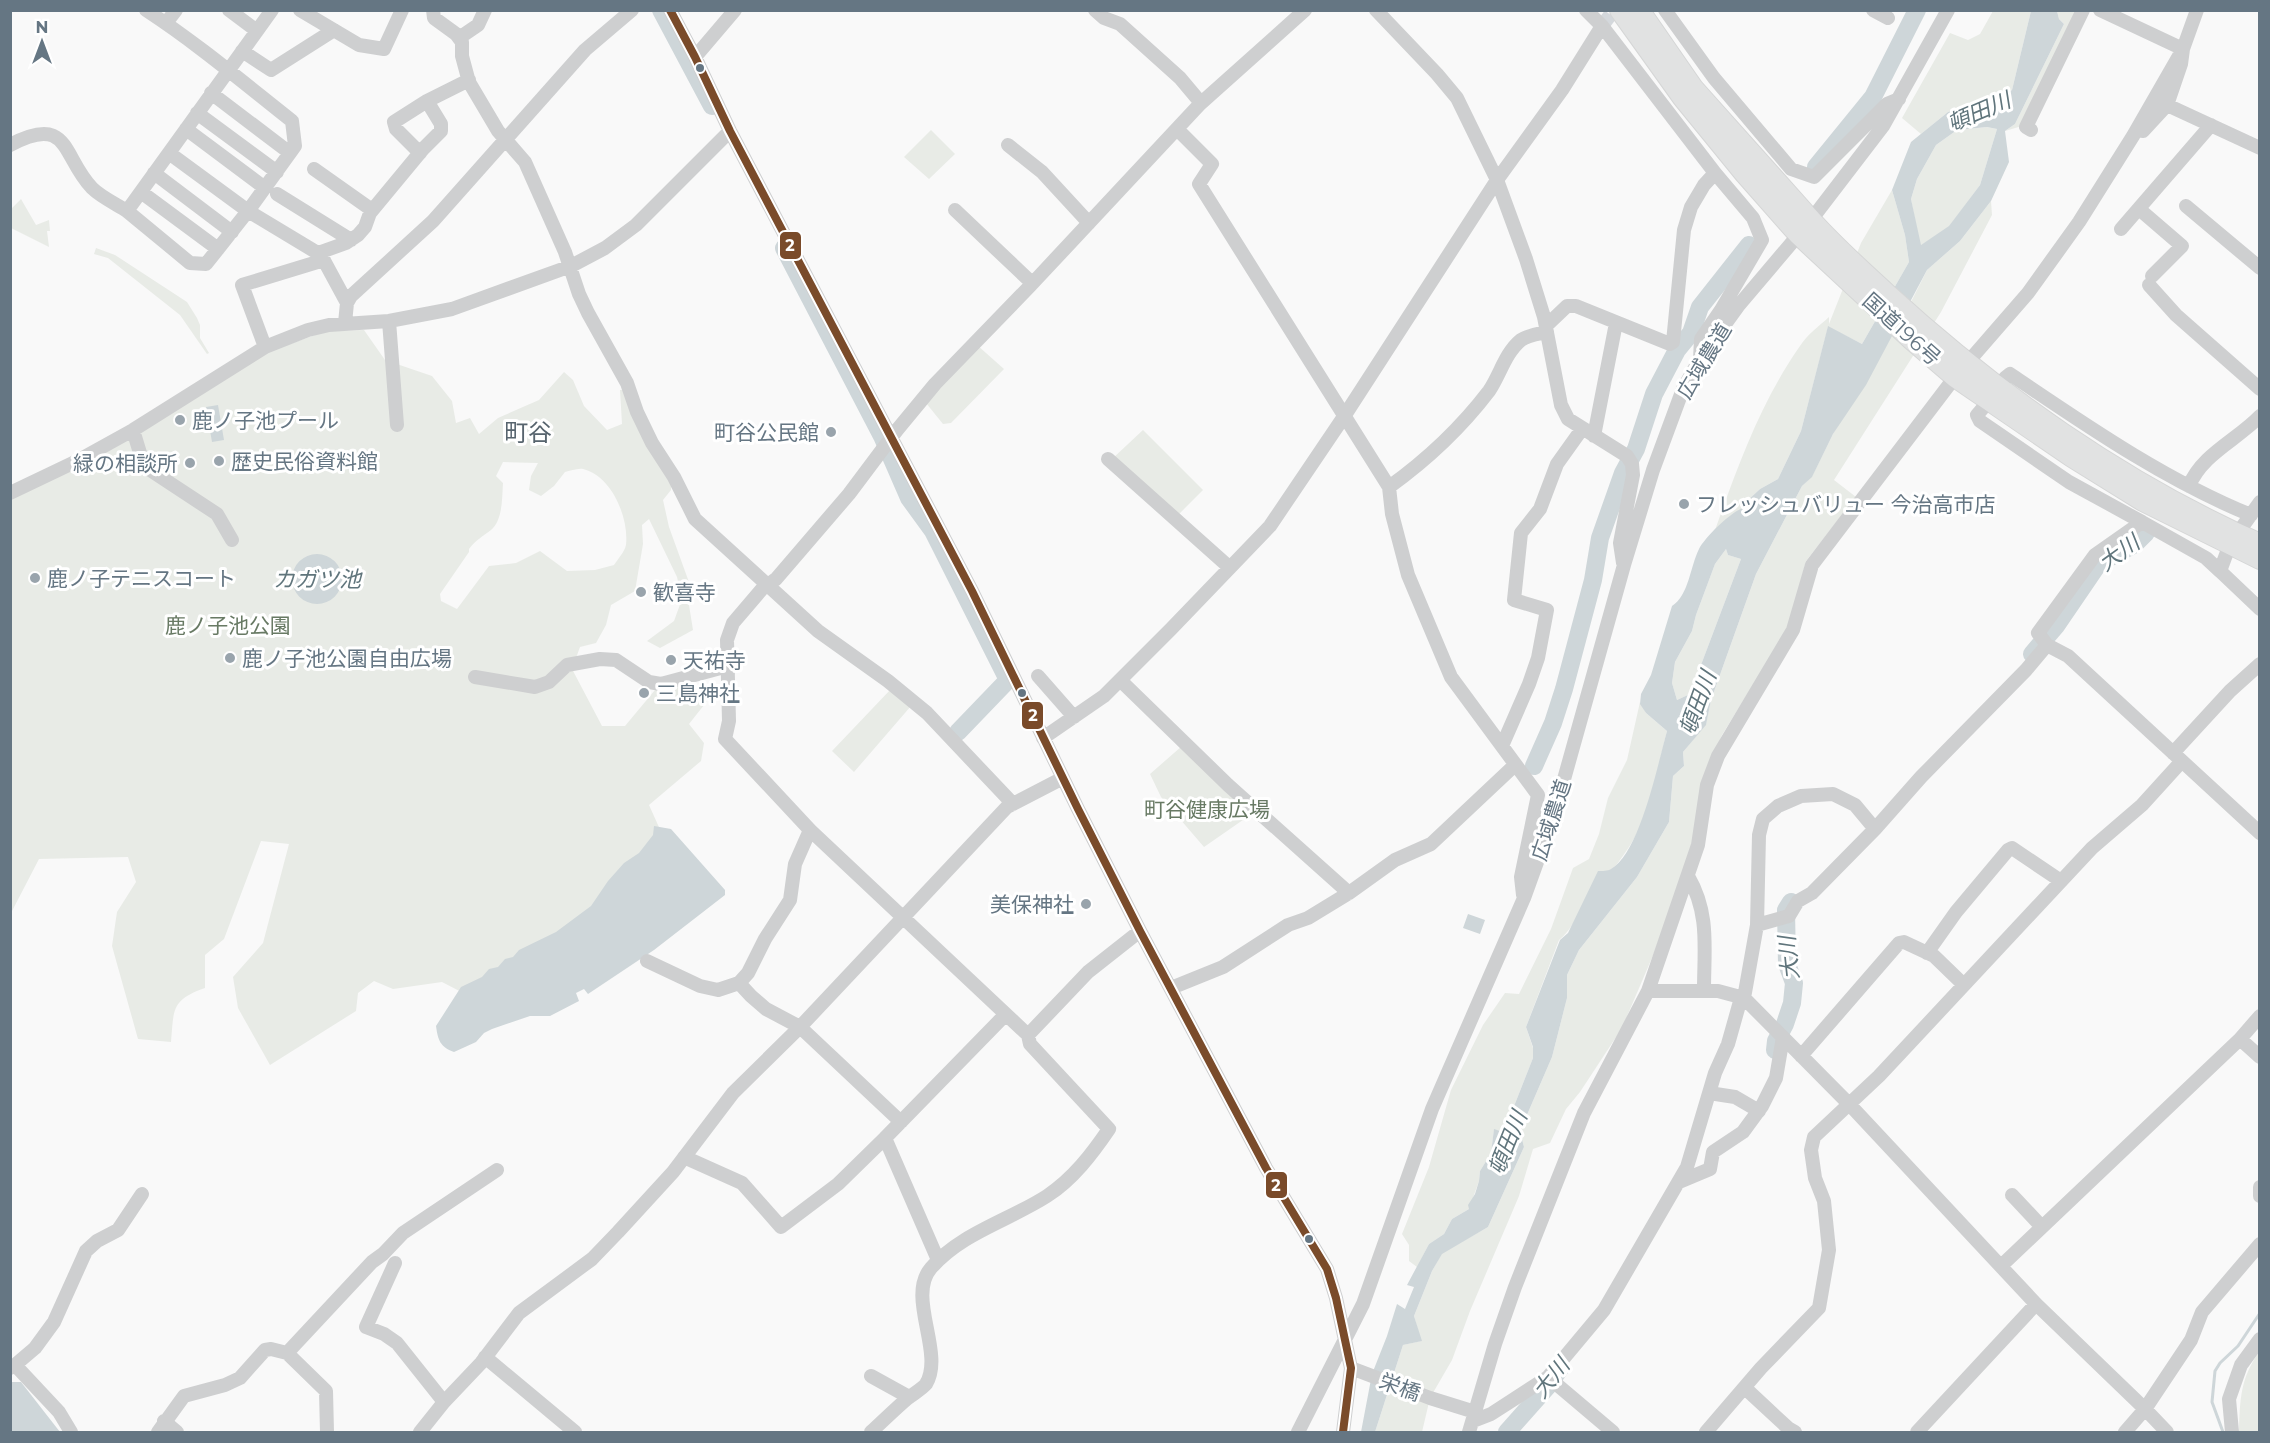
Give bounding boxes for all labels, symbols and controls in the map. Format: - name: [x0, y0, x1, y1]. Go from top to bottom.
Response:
- north arrow: [12, 12, 72, 72]
- text: N: [36, 18, 48, 37]
- unlabelled marker: [694, 62, 706, 74]
- water label: 頓田川: [1943, 86, 2016, 137]
- line badge: 2: [779, 231, 802, 260]
- text: 2: [785, 236, 795, 255]
- street label: 国道196号: [1858, 288, 1946, 370]
- street label: 広域農道: [1672, 319, 1736, 403]
- place label: 鹿ノ子池プール: [192, 408, 339, 433]
- marker: 鹿ノ子池プール: [173, 413, 187, 427]
- district label: 町谷: [504, 418, 552, 447]
- place label: 町谷公民館: [714, 420, 819, 445]
- marker: 町谷公民館: [824, 425, 838, 439]
- place label: 歴史民俗資料館: [231, 449, 378, 474]
- place label: 緑の相談所: [73, 451, 178, 476]
- marker: 歴史民俗資料館: [212, 454, 226, 468]
- marker: 緑の相談所: [183, 456, 197, 470]
- place label: フレッシュバリュー 今治高市店: [1696, 492, 1996, 517]
- marker: フレッシュバリュー 今治高市店: [1677, 497, 1691, 511]
- water label: 大川: [2093, 528, 2146, 577]
- place label: 鹿ノ子テニスコート: [47, 566, 236, 591]
- water label: カガツ池: [273, 566, 363, 593]
- marker: 鹿ノ子テニスコート: [28, 571, 42, 585]
- place label: 歓喜寺: [653, 580, 716, 605]
- marker: 歓喜寺: [634, 585, 648, 599]
- park label: 鹿ノ子池公園: [165, 613, 291, 638]
- place label: 鹿ノ子池公園自由広場: [242, 646, 452, 671]
- place label: 天祐寺: [683, 648, 746, 673]
- marker: 鹿ノ子池公園自由広場: [223, 651, 237, 665]
- marker: 天祐寺: [664, 653, 678, 667]
- water label: 頓田川: [1674, 666, 1723, 739]
- place label: 三島神社: [656, 681, 740, 706]
- marker: 三島神社: [637, 686, 651, 700]
- unlabelled marker: [1016, 687, 1028, 699]
- line badge: 2: [1021, 701, 1044, 730]
- text: 2: [1028, 706, 1038, 725]
- street label: 広域農道: [1526, 776, 1576, 864]
- park label: 町谷健康広場: [1144, 797, 1270, 822]
- place label: 美保神社: [990, 892, 1074, 917]
- marker: 美保神社: [1079, 897, 1093, 911]
- water label: 大川: [1773, 933, 1805, 981]
- water label: 頓田川: [1483, 1105, 1534, 1179]
- line badge: 2: [1265, 1171, 1288, 1199]
- text: 2: [1271, 1176, 1281, 1195]
- unlabelled marker: [1303, 1233, 1315, 1245]
- water label: 大川: [1527, 1351, 1577, 1404]
- street label: 栄橋: [1376, 1368, 1424, 1406]

